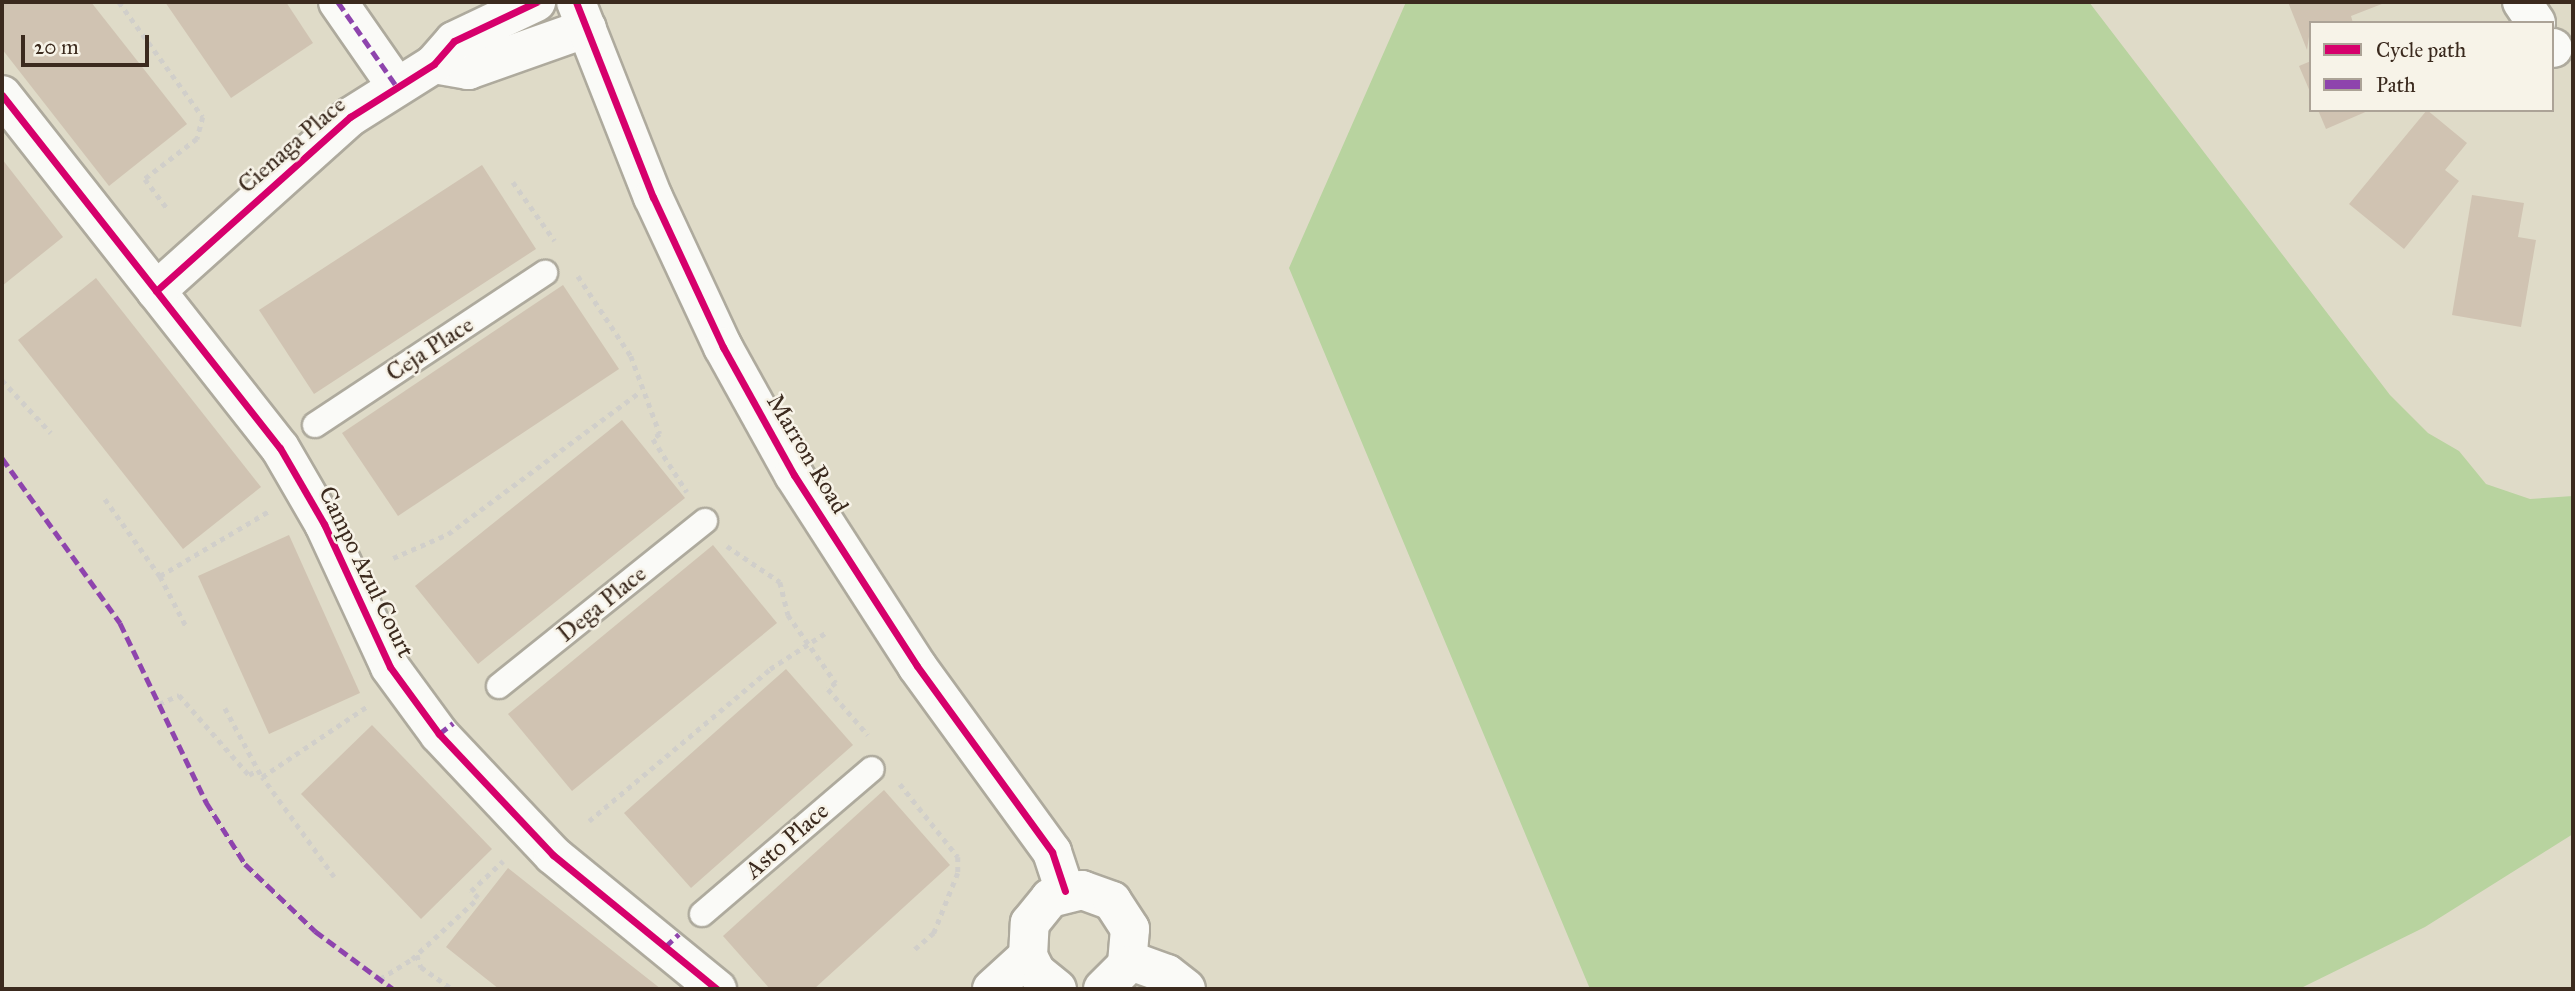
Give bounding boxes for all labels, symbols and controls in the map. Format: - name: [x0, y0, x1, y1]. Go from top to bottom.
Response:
- scale bar: [24, 21, 152, 65]
- legend: [2309, 21, 2554, 112]
- text: 20 m: [34, 34, 79, 60]
- text: Cycle path: [2376, 37, 2466, 63]
- text: Path: [2376, 72, 2416, 98]
- street label: Cienaga Place: [232, 91, 352, 199]
- street label: Ceja Place: [381, 310, 479, 388]
- street label: Marron Road: [760, 389, 854, 519]
- street label: Campo Azul Court: [312, 482, 420, 662]
- street label: Dega Place: [552, 559, 652, 649]
- street label: Asto Place: [739, 797, 835, 885]

